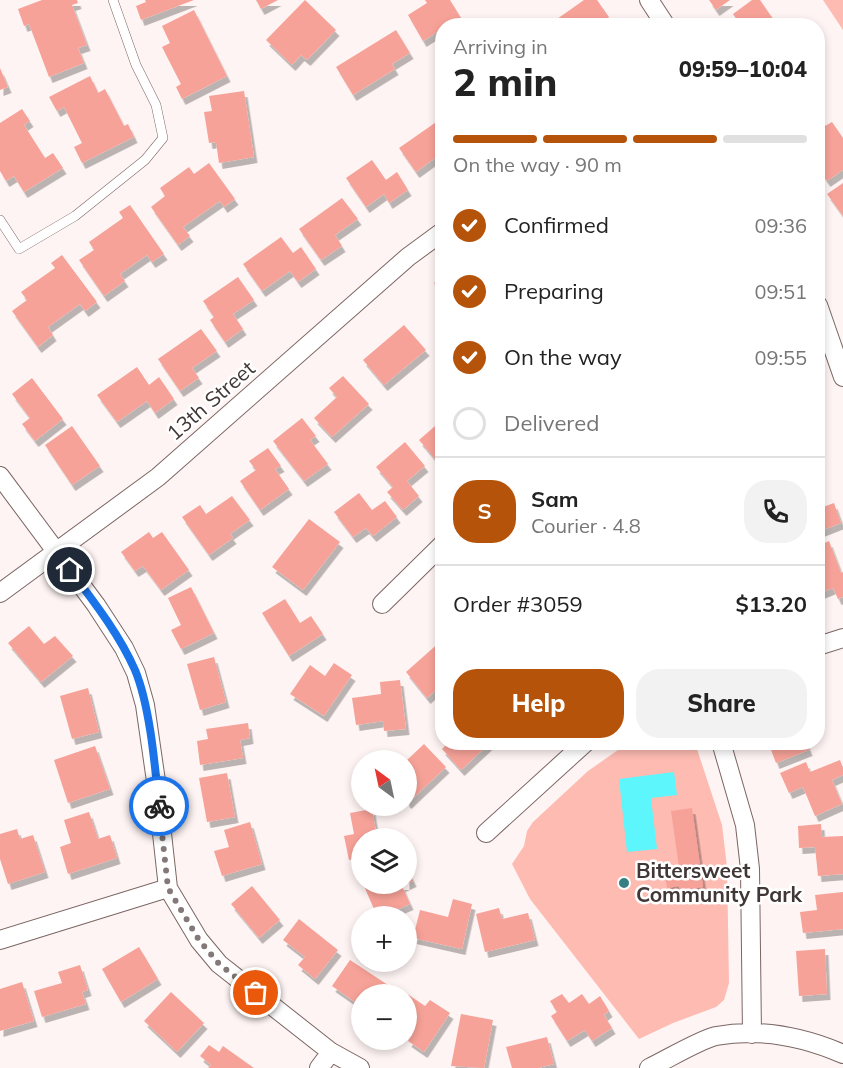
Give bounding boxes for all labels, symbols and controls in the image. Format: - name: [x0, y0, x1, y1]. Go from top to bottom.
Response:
- text: Arriving in: [453, 34, 548, 59]
- text: 09:59–10:04: [679, 55, 807, 83]
- text: 2 min: [453, 57, 558, 106]
- text: On the way · 90 m: [453, 152, 622, 177]
- icon: check: [453, 209, 486, 242]
- text: Confirmed: [504, 211, 609, 239]
- text: 09:36: [754, 213, 807, 238]
- icon: check: [453, 275, 486, 308]
- text: Preparing: [504, 277, 604, 305]
- text: 09:51: [754, 279, 807, 304]
- icon: check: [453, 341, 486, 374]
- text: On the way: [504, 343, 622, 371]
- text: 09:55: [754, 345, 807, 370]
- street label: 13th Street: [161, 355, 260, 446]
- text: Delivered: [504, 409, 599, 437]
- button: phone: [744, 480, 807, 543]
- text: Sam: [531, 485, 579, 513]
- text: S: [477, 497, 492, 525]
- text: Courier · 4.8: [531, 513, 641, 538]
- pin: [44, 544, 95, 595]
- icon: home: [53, 553, 86, 586]
- text: Order #3059: [453, 590, 583, 618]
- text: $13.20: [736, 590, 807, 618]
- button: Help: [453, 669, 624, 738]
- button: Share: [636, 669, 807, 738]
- north arrow: [351, 750, 417, 816]
- map controls: [351, 750, 417, 1050]
- courier: [129, 776, 189, 836]
- icon: bike: [143, 790, 176, 823]
- button: layers: [351, 828, 417, 894]
- place label: Bittersweet Community Park: [636, 857, 803, 907]
- marker: Bittersweet Community Park: [617, 876, 631, 890]
- button: +: [351, 906, 417, 972]
- pin: [230, 967, 281, 1018]
- icon: bag: [239, 976, 272, 1009]
- button: −: [351, 984, 417, 1050]

